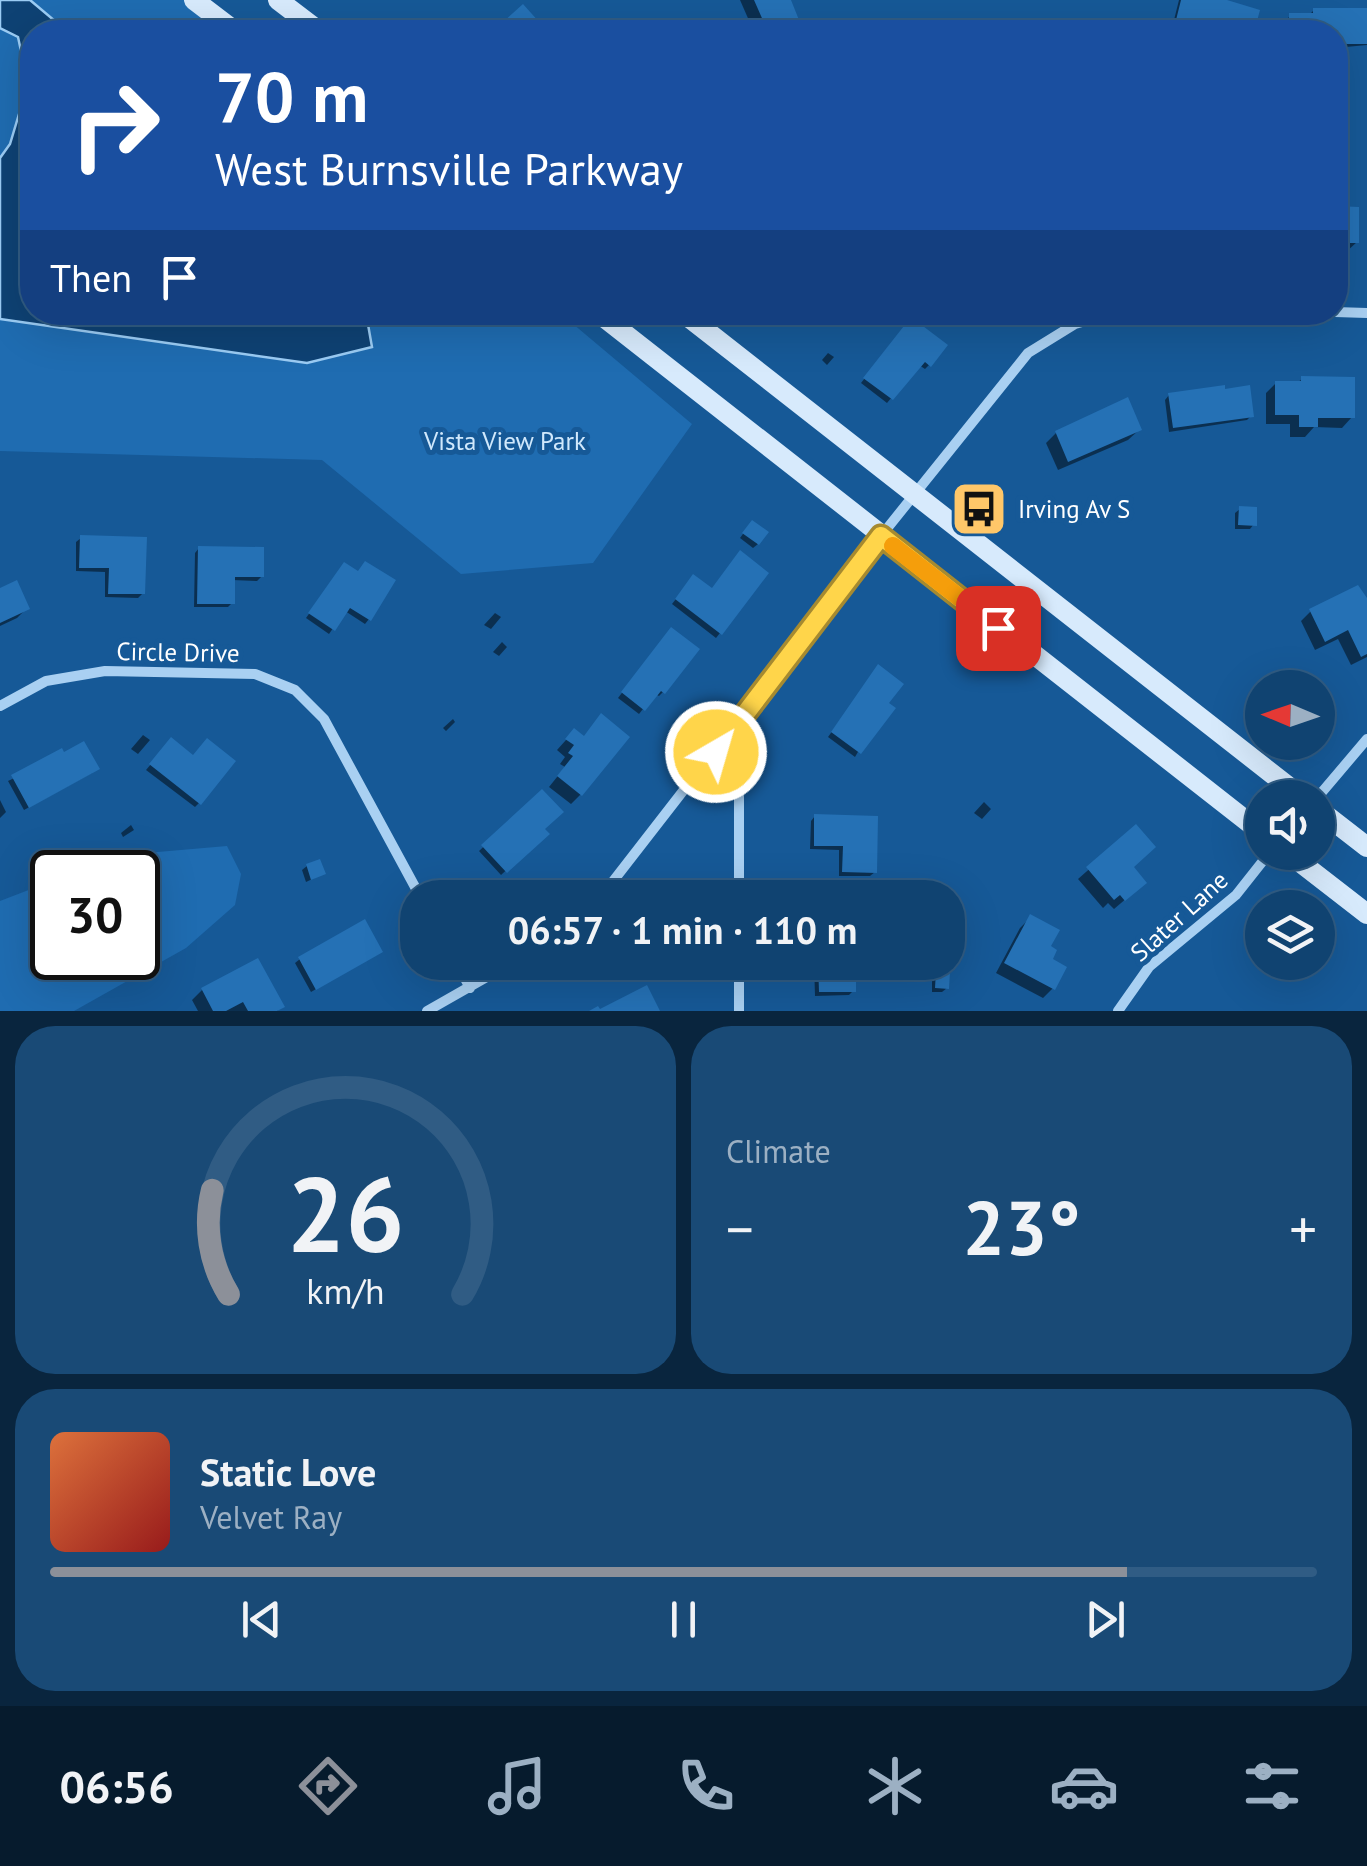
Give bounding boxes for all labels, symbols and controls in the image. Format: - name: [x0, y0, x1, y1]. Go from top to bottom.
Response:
- text: 70 m: [215, 51, 368, 141]
- icon: right: [50, 60, 180, 190]
- text: West Burnsville Parkway: [215, 139, 683, 197]
- icon: arrive: [152, 250, 207, 305]
- text: Then: [50, 253, 132, 302]
- park label: Vista View Park: [423, 425, 586, 457]
- bus stop icon: Irving Av S: [949, 479, 1009, 539]
- place label: Irving Av S: [1018, 493, 1130, 525]
- pin: [956, 586, 1041, 671]
- icon: arrive: [971, 601, 1026, 656]
- street label: Circle Drive: [116, 635, 240, 669]
- north arrow: [1245, 670, 1335, 760]
- map controls: [1245, 670, 1335, 980]
- position arrow: [664, 700, 768, 804]
- button: sound: [1245, 780, 1335, 870]
- speed limit sign: 30: [30, 850, 160, 980]
- street label: Slater Lane: [1124, 864, 1234, 968]
- button: layers: [1245, 890, 1335, 980]
- text: 06:57 · 1 min · 110 m: [508, 905, 857, 954]
- text: Climate: [726, 1130, 831, 1172]
- text: 26: [287, 1146, 404, 1281]
- text: 23°: [963, 1179, 1080, 1276]
- text: −: [726, 1193, 754, 1264]
- text: +: [1289, 1193, 1317, 1264]
- text: km/h: [306, 1268, 385, 1314]
- text: Static Love: [200, 1447, 376, 1496]
- text: Velvet Ray: [200, 1496, 342, 1538]
- icon: previous: [234, 1592, 289, 1647]
- icon: pause: [656, 1592, 711, 1647]
- icon: next: [1078, 1592, 1133, 1647]
- icon: directions: [293, 1751, 363, 1821]
- icon: music: [482, 1751, 552, 1821]
- icon: phone: [671, 1751, 741, 1821]
- icon: climate: [860, 1751, 930, 1821]
- icon: car: [1049, 1751, 1119, 1821]
- icon: filters: [1237, 1751, 1307, 1821]
- text: 06:56: [59, 1757, 174, 1815]

